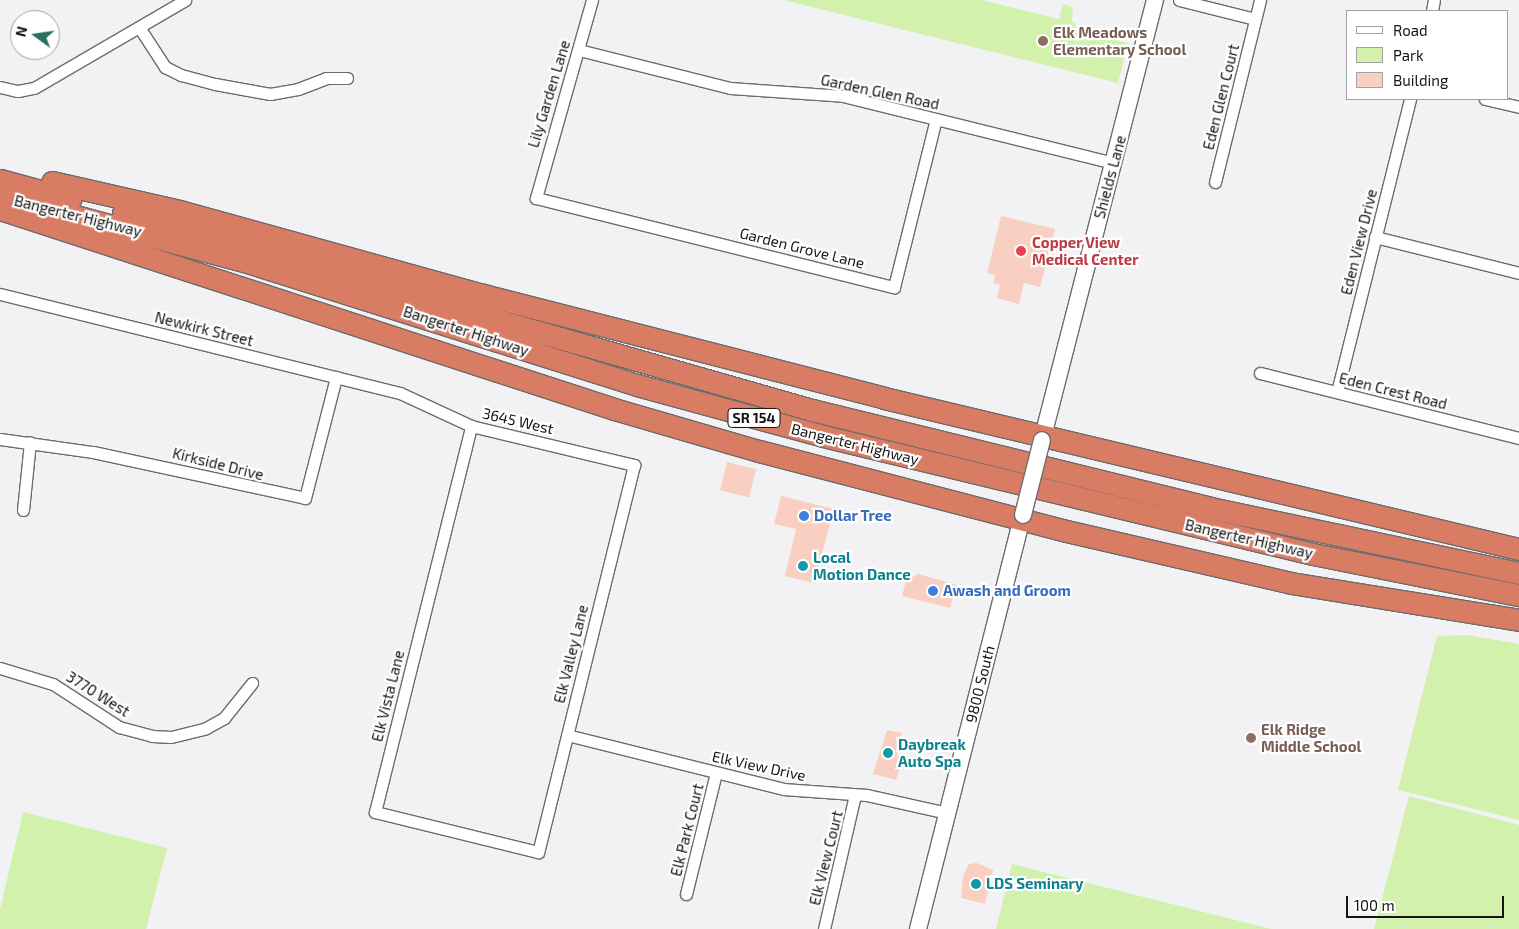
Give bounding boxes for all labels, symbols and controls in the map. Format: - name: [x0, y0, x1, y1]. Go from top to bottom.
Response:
- north arrow: [10, 10, 60, 60]
- legend: [1346, 10, 1509, 100]
- text: Road: [1393, 21, 1428, 39]
- place label: Elk Meadows Elementary School: [1053, 23, 1187, 58]
- text: N: [11, 25, 30, 38]
- marker: Elk Meadows Elementary School: [1037, 35, 1049, 47]
- street label: Lily Garden Lane: [524, 38, 574, 150]
- street label: Eden Glen Court: [1199, 42, 1243, 152]
- text: Park: [1393, 46, 1424, 64]
- street label: Garden Glen Road: [819, 71, 941, 113]
- text: Building: [1393, 71, 1448, 89]
- street label: Shields Lane: [1090, 133, 1130, 221]
- street label: Eden View Drive: [1337, 187, 1381, 297]
- street label: Bangerter Highway: [12, 191, 144, 241]
- street label: Garden Grove Lane: [738, 224, 866, 272]
- place label: Copper View Medical Center: [1032, 233, 1139, 268]
- marker: Copper View Medical Center: [1014, 244, 1028, 258]
- street label: Bangerter Highway: [401, 302, 531, 360]
- street label: Newkirk Street: [153, 308, 255, 350]
- street label: Eden Crest Road: [1337, 369, 1449, 413]
- street label: 3645 West: [480, 404, 556, 438]
- road number: SR 154: [726, 406, 782, 429]
- street label: Bangerter Highway: [789, 419, 921, 469]
- street label: Kirkside Drive: [171, 444, 265, 484]
- place label: Dollar Tree: [814, 507, 892, 525]
- marker: Dollar Tree: [798, 510, 810, 522]
- street label: Bangerter Highway: [1183, 515, 1315, 563]
- place label: Local Motion Dance: [813, 548, 911, 583]
- marker: Local Motion Dance: [797, 560, 809, 572]
- place label: Awash and Groom: [943, 582, 1071, 600]
- marker: Awash and Groom: [927, 585, 939, 597]
- street label: Elk Valley Lane: [550, 602, 592, 706]
- street label: 9800 South: [962, 643, 998, 725]
- street label: Elk Vista Lane: [368, 648, 408, 744]
- street label: 3770 West: [63, 667, 133, 721]
- place label: Elk Ridge Middle School: [1261, 720, 1361, 755]
- marker: Elk Ridge Middle School: [1245, 732, 1257, 744]
- place label: Daybreak Auto Spa: [898, 735, 966, 770]
- street label: Elk View Drive: [710, 747, 808, 785]
- marker: Daybreak Auto Spa: [882, 747, 894, 759]
- street label: Elk Park Court: [667, 782, 707, 878]
- street label: Elk View Court: [805, 808, 847, 908]
- place label: LDS Seminary: [986, 875, 1083, 893]
- marker: LDS Seminary: [970, 878, 982, 890]
- scale bar: [1349, 886, 1506, 918]
- text: 100 m: [1354, 896, 1395, 914]

